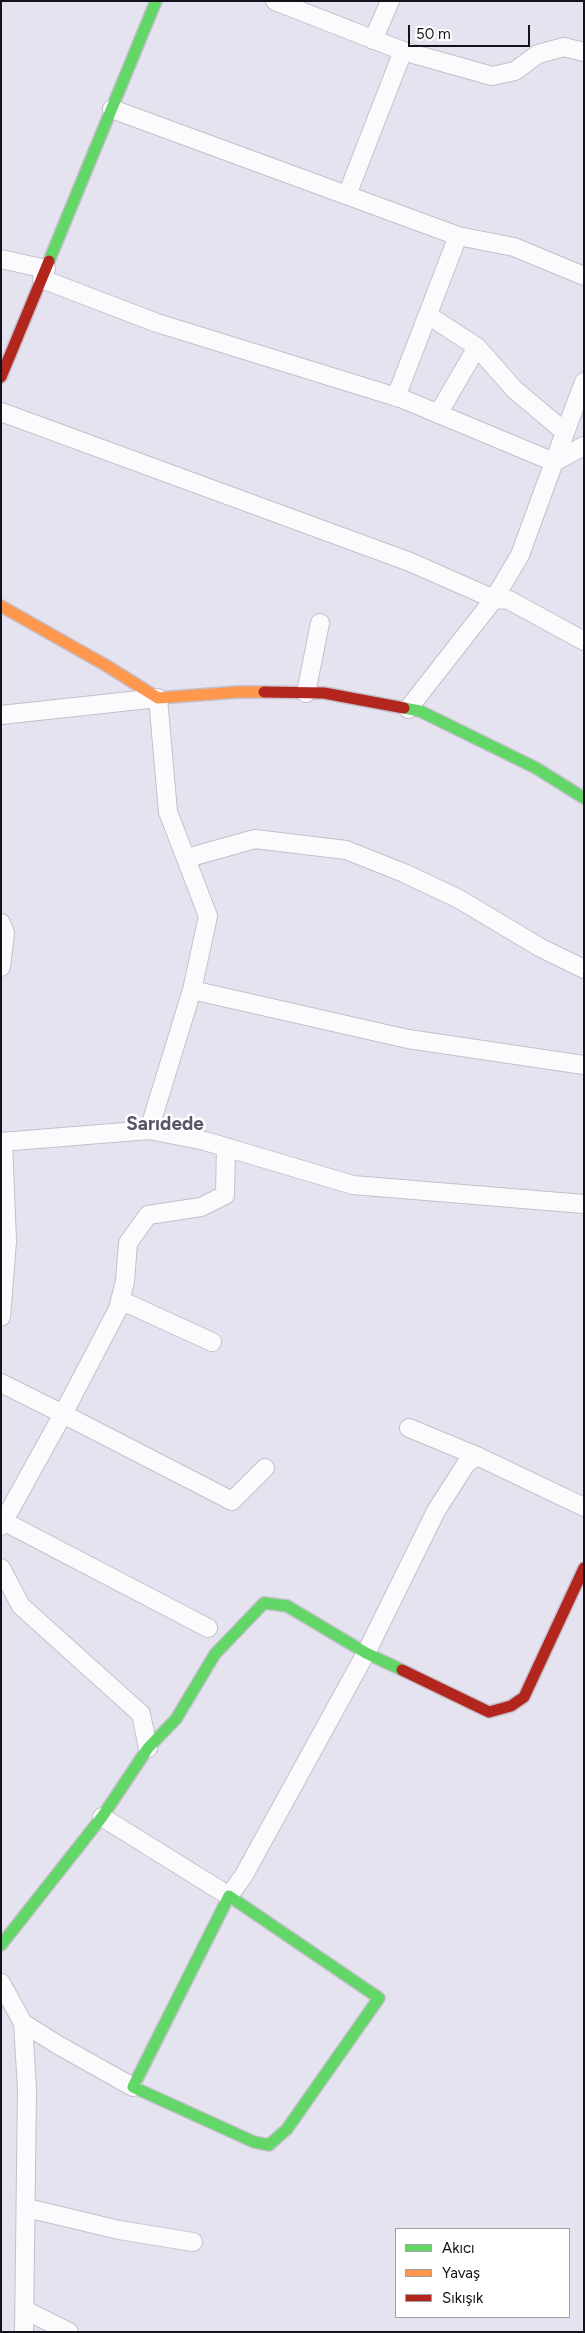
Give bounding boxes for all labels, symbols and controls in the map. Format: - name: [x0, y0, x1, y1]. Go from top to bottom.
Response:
- scale bar: [410, 15, 532, 47]
- text: 50 m: [416, 25, 451, 43]
- district label: Sarıdede: [126, 1113, 204, 1135]
- legend: [395, 2228, 570, 2318]
- text: Akıcı: [442, 2239, 475, 2257]
- text: Yavaş: [442, 2264, 480, 2282]
- text: Sıkışık: [442, 2289, 483, 2307]

